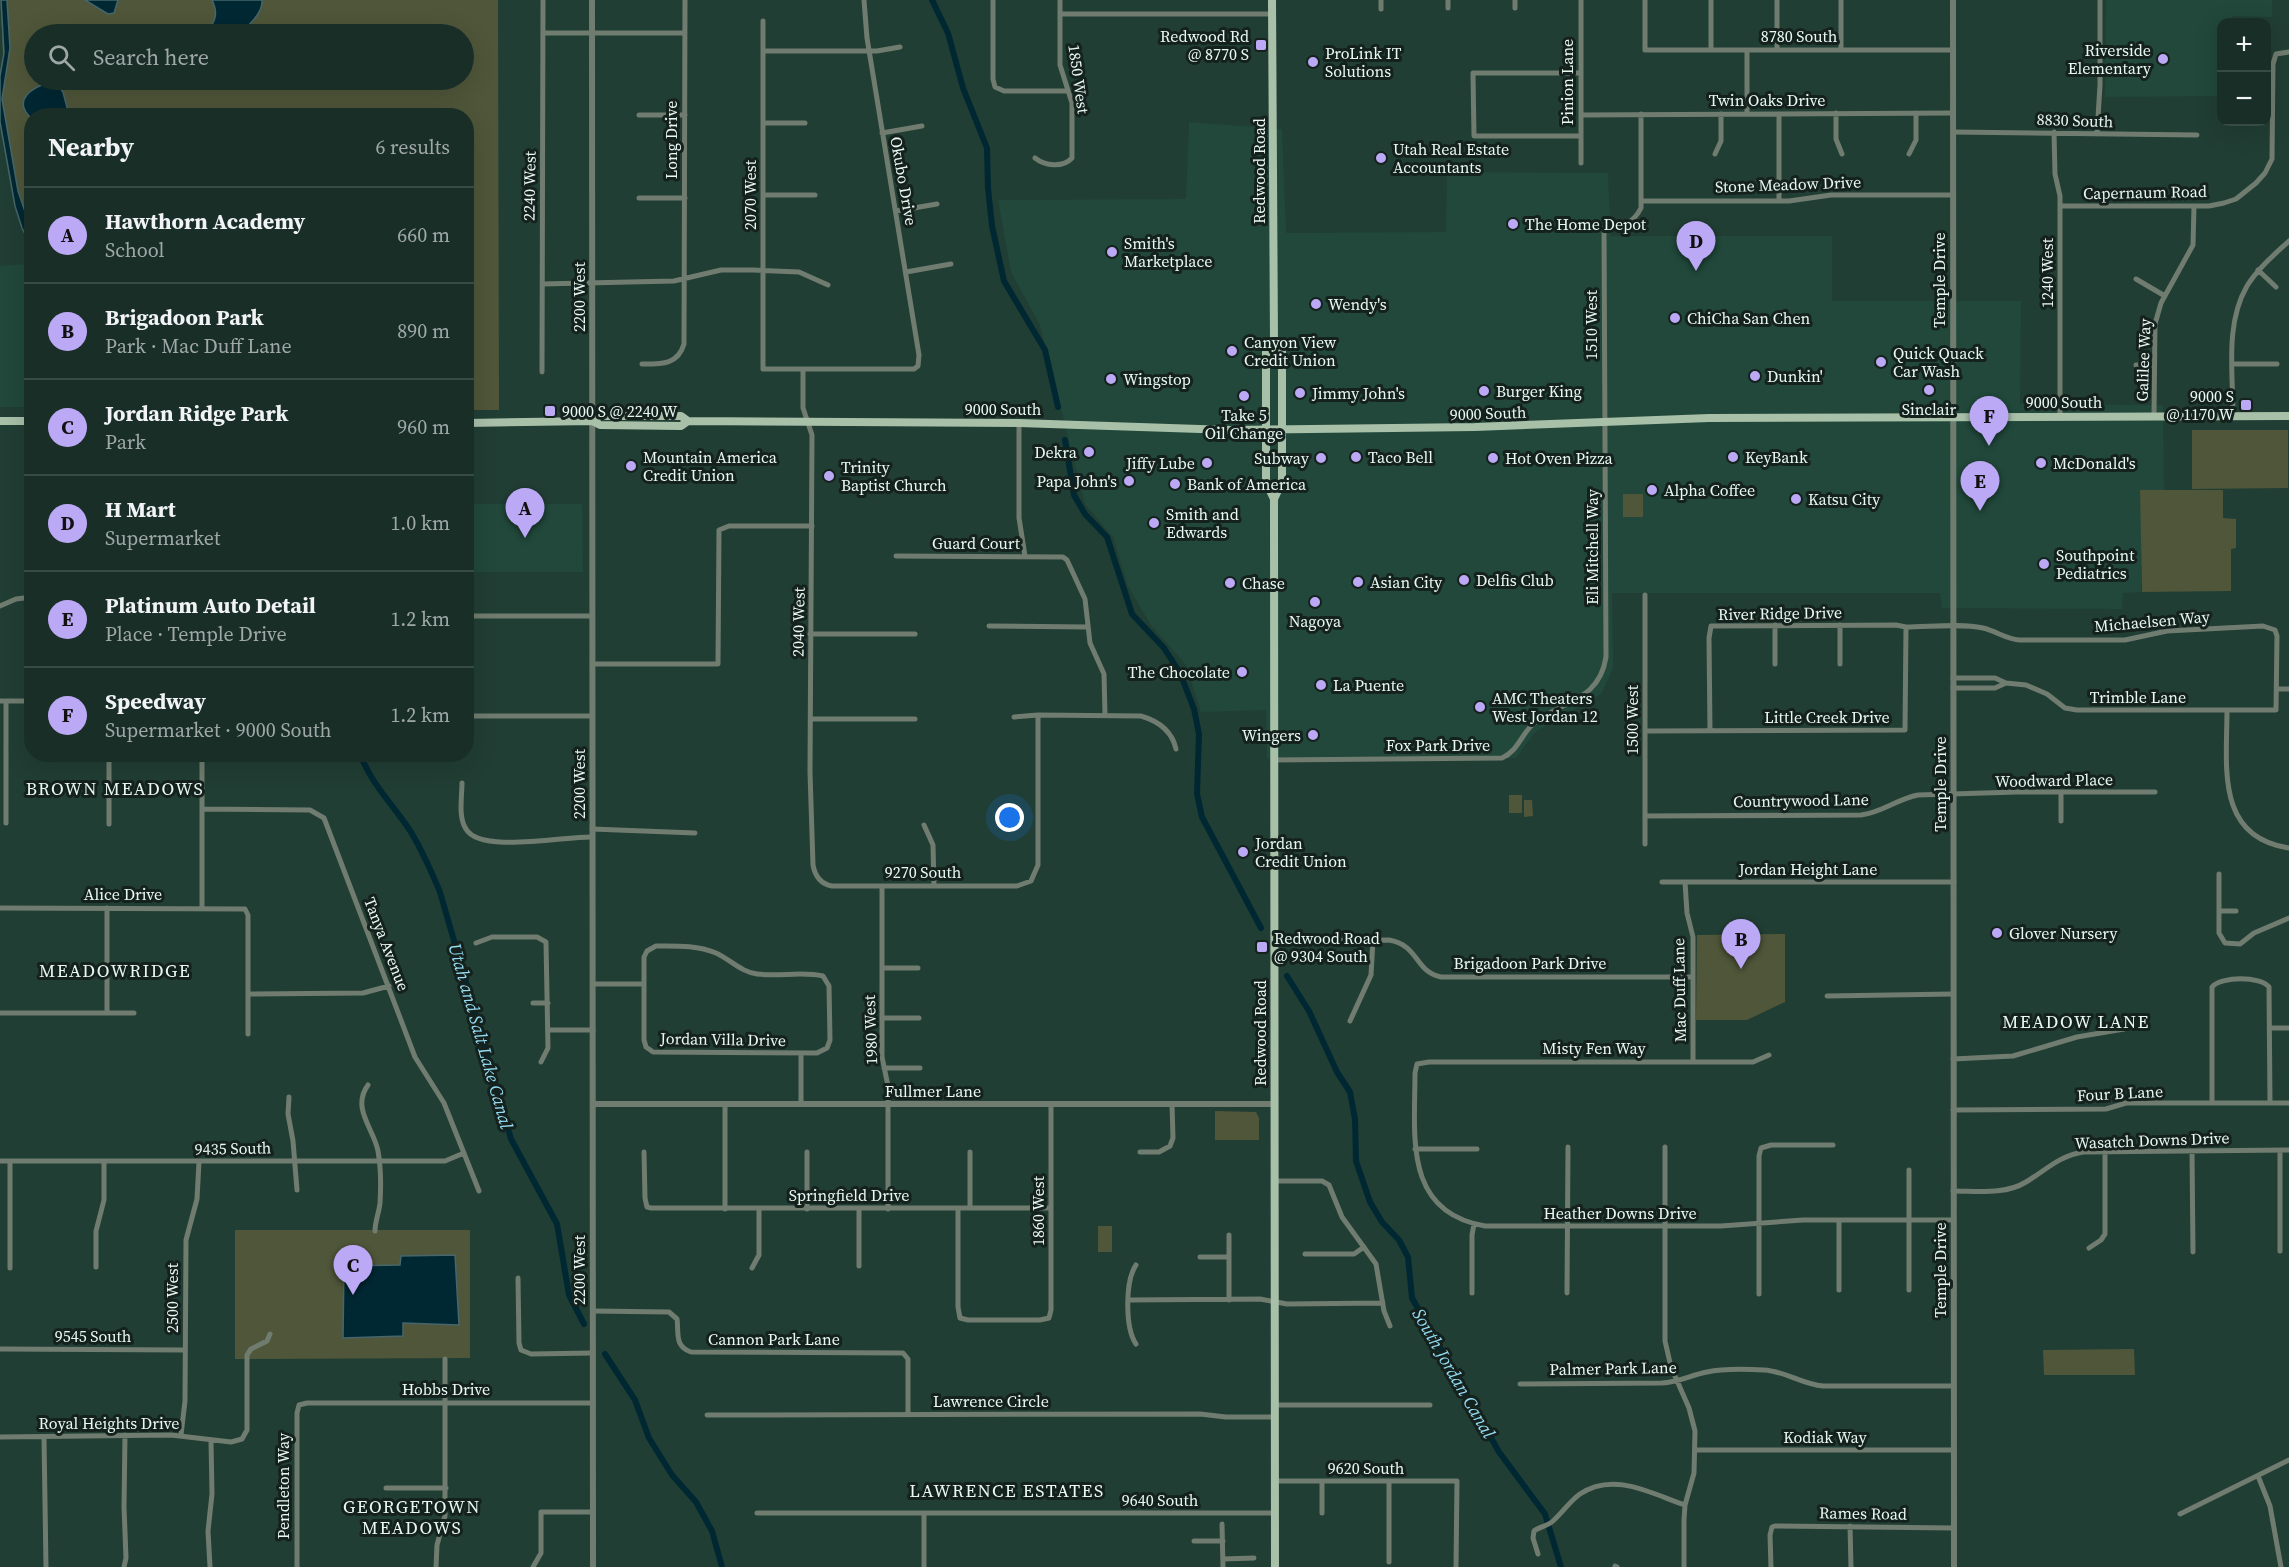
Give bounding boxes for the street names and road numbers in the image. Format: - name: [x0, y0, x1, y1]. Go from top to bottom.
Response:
- street label: 8780 South: [1761, 25, 1838, 47]
- street label: Pinion Lane: [1556, 39, 1578, 125]
- street label: 1850 West: [1063, 43, 1095, 116]
- street label: Twin Oaks Drive: [1709, 89, 1825, 111]
- street label: Long Drive: [660, 101, 682, 179]
- street label: 8830 South: [2036, 108, 2114, 132]
- street label: Redwood Road: [1248, 118, 1270, 224]
- street label: Okubo Drive: [885, 135, 923, 227]
- street label: 2240 West: [517, 150, 541, 221]
- street label: 2070 West: [739, 159, 761, 230]
- street label: Stone Meadow Drive: [1715, 170, 1861, 198]
- street label: Capernaum Road: [2083, 180, 2207, 204]
- street label: Temple Drive: [1928, 232, 1950, 328]
- street label: 1240 West: [2036, 237, 2058, 308]
- street label: 2200 West: [568, 261, 590, 332]
- street label: 1510 West: [1580, 289, 1602, 360]
- street label: Galilee Way: [2131, 317, 2155, 402]
- street label: 9000 South: [2026, 391, 2103, 413]
- street label: 9000 South: [965, 398, 1042, 420]
- street label: 9000 South: [1449, 401, 1527, 425]
- street label: Eli Mitchell Way: [1581, 488, 1603, 605]
- street label: Guard Court: [932, 532, 1021, 554]
- street label: 2040 West: [786, 586, 810, 657]
- street label: River Ridge Drive: [1718, 601, 1842, 625]
- street label: Michaelsen Way: [2093, 605, 2211, 637]
- street label: 1500 West: [1621, 684, 1643, 755]
- street label: Trimble Lane: [2090, 686, 2186, 708]
- street label: Little Creek Drive: [1764, 706, 1890, 728]
- street label: Fox Park Drive: [1386, 734, 1490, 756]
- street label: Temple Drive: [1929, 736, 1951, 832]
- street label: 2200 West: [568, 748, 590, 819]
- street label: Woodward Place: [1995, 768, 2113, 792]
- street label: Countrywood Lane: [1733, 788, 1869, 812]
- street label: Jordan Height Lane: [1738, 858, 1877, 880]
- street label: 9270 South: [885, 861, 962, 883]
- street label: Alice Drive: [84, 883, 162, 905]
- street label: Tanya Avenue: [359, 894, 415, 994]
- street label: Mac Duff Lane: [1667, 938, 1691, 1042]
- street label: Brigadoon Park Drive: [1454, 952, 1606, 974]
- street label: Redwood Road: [1249, 980, 1271, 1086]
- street label: 1980 West: [858, 994, 882, 1065]
- street label: Jordan Villa Drive: [659, 1027, 786, 1051]
- street label: Misty Fen Way: [1542, 1037, 1647, 1059]
- street label: Fullmer Lane: [885, 1080, 981, 1102]
- street label: Four B Lane: [2076, 1080, 2164, 1106]
- street label: Wasatch Downs Drive: [2074, 1126, 2230, 1154]
- street label: 9435 South: [194, 1136, 272, 1160]
- street label: 1860 West: [1027, 1175, 1049, 1246]
- street label: Springfield Drive: [789, 1184, 909, 1206]
- street label: Heather Downs Drive: [1543, 1202, 1697, 1224]
- street label: Temple Drive: [1929, 1222, 1951, 1318]
- street label: 2200 West: [568, 1234, 590, 1305]
- street label: 2500 West: [161, 1262, 183, 1333]
- street label: 9545 South: [55, 1325, 132, 1347]
- street label: Cannon Park Lane: [708, 1328, 840, 1350]
- street label: Palmer Park Lane: [1549, 1356, 1677, 1380]
- street label: Hobbs Drive: [402, 1378, 490, 1400]
- street label: Lawrence Circle: [933, 1390, 1049, 1412]
- street label: Royal Heights Drive: [39, 1412, 179, 1434]
- street label: Kodiak Way: [1783, 1426, 1868, 1448]
- street label: Pendleton Way: [272, 1432, 294, 1539]
- street label: 9620 South: [1328, 1457, 1405, 1479]
- street label: 9640 South: [1122, 1489, 1199, 1511]
- street label: Rames Road: [1819, 1501, 1907, 1525]

